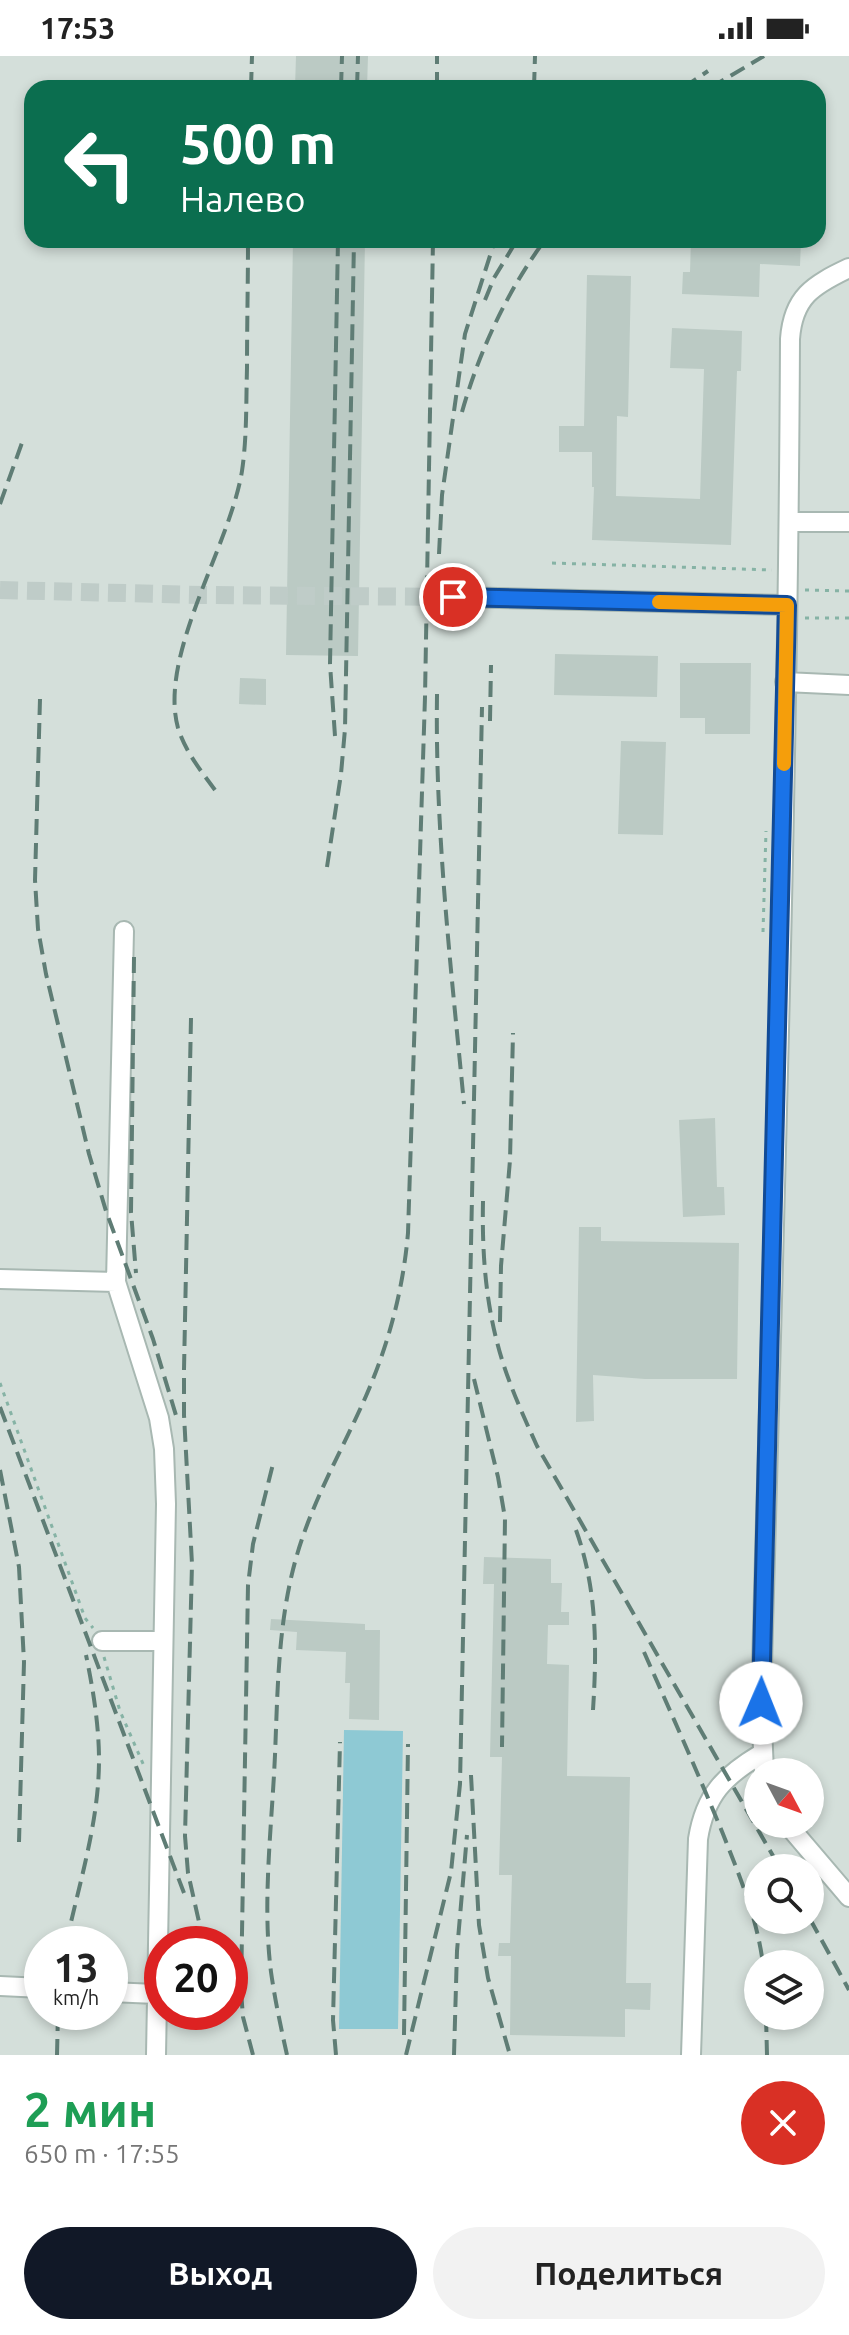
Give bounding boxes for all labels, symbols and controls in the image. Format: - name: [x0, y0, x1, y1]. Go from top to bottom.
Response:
- text: 17:53: [40, 11, 115, 45]
- icon: left: [48, 112, 152, 216]
- text: 500 m: [180, 112, 336, 175]
- text: Налево: [180, 178, 305, 219]
- pin: [419, 563, 487, 631]
- icon: arrive: [431, 575, 475, 619]
- position arrow: [719, 1661, 803, 1745]
- north arrow: [744, 1758, 824, 1838]
- map controls: [744, 1758, 824, 2030]
- button: search: [744, 1854, 824, 1934]
- speed limit sign: 20: [144, 1926, 248, 2030]
- text: 13: [53, 1945, 99, 1990]
- button: layers: [744, 1950, 824, 2030]
- text: km/h: [53, 1986, 99, 2009]
- button: close: [741, 2081, 825, 2165]
- text: 2 мин: [24, 2082, 156, 2136]
- text: 650 m · 17:55: [24, 2139, 180, 2168]
- button: Выход: [24, 2227, 417, 2319]
- button: Поделиться: [433, 2227, 825, 2319]

